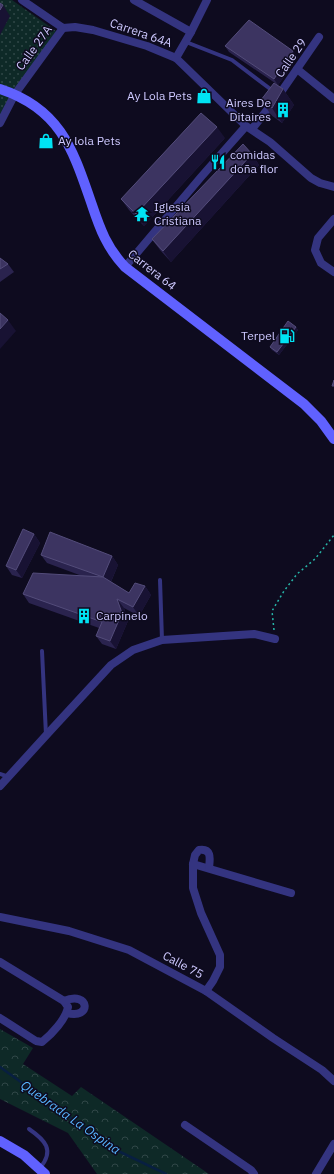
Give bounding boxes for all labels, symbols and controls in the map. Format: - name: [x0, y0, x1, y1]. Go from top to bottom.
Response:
- street label: Carrera 64A: [108, 15, 175, 50]
- street label: Calle 27A: [12, 22, 55, 73]
- street label: Calle 29: [272, 35, 309, 80]
- shop icon: Ay Lola Pets: [195, 87, 213, 105]
- place label: Ay Lola Pets: [127, 88, 192, 103]
- place label: Aires De Ditaires: [226, 95, 271, 124]
- building icon: Aires De Ditaires: [274, 101, 292, 119]
- shop icon: Ay lola Pets: [37, 132, 55, 150]
- place label: Ay lola Pets: [58, 133, 121, 148]
- place label: comidas doña flor: [230, 147, 279, 176]
- restaurant icon: comidas doña flor: [209, 153, 227, 171]
- place label: Iglesia Cristiana: [154, 199, 202, 228]
- temple icon: Iglesia Cristiana: [133, 205, 151, 223]
- street label: Carrera 64: [125, 246, 179, 293]
- fuel station icon: Terpel: [278, 327, 296, 345]
- place label: Terpel: [241, 328, 275, 343]
- building icon: Carpinelo: [75, 607, 93, 625]
- place label: Carpinelo: [96, 608, 148, 623]
- street label: Calle 75: [160, 948, 206, 982]
- water label: Quebrada La Ospina: [17, 1077, 124, 1158]

